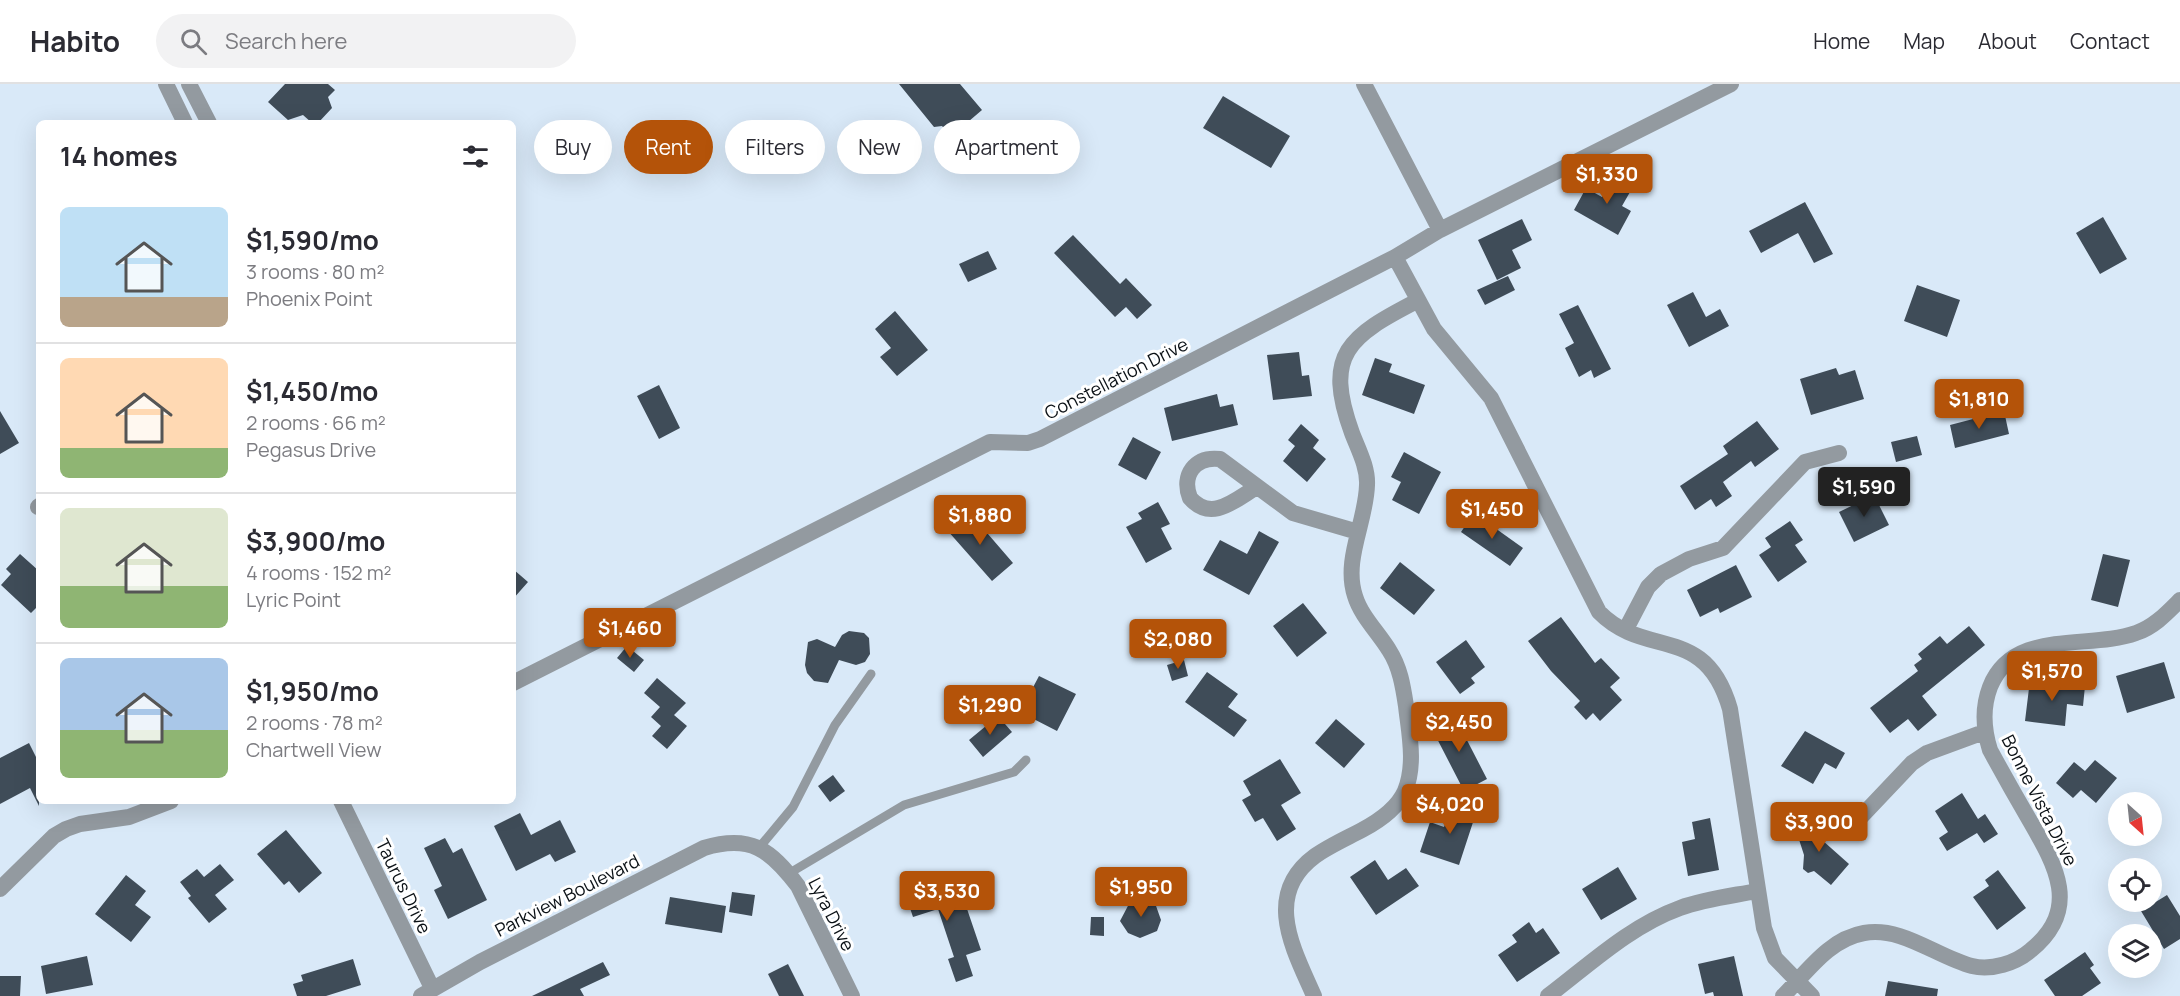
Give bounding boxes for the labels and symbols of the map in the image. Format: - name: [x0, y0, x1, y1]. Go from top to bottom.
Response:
- pin: $1,330: [1558, 154, 1656, 205]
- street label: Constellation Drive: [1040, 331, 1192, 425]
- pin: $1,810: [1930, 379, 2028, 430]
- pin: $1,590: [1815, 467, 1913, 518]
- pin: $1,450: [1443, 489, 1541, 540]
- pin: $1,880: [931, 495, 1029, 546]
- pin: $1,460: [581, 608, 679, 659]
- pin: $2,080: [1129, 619, 1227, 670]
- pin: $1,570: [2003, 651, 2101, 702]
- pin: $1,290: [941, 685, 1039, 736]
- pin: $2,450: [1410, 702, 1508, 753]
- street label: Bonne Vista Drive: [1997, 730, 2083, 870]
- pin: $4,020: [1401, 784, 1499, 835]
- north arrow: [2108, 792, 2162, 846]
- pin: $3,900: [1770, 802, 1868, 853]
- street label: Taurus Drive: [371, 835, 437, 937]
- street label: Parkview Boulevard: [491, 848, 643, 942]
- pin: $1,950: [1092, 867, 1190, 918]
- pin: $3,530: [898, 871, 996, 922]
- street label: Lyra Drive: [803, 873, 861, 955]

